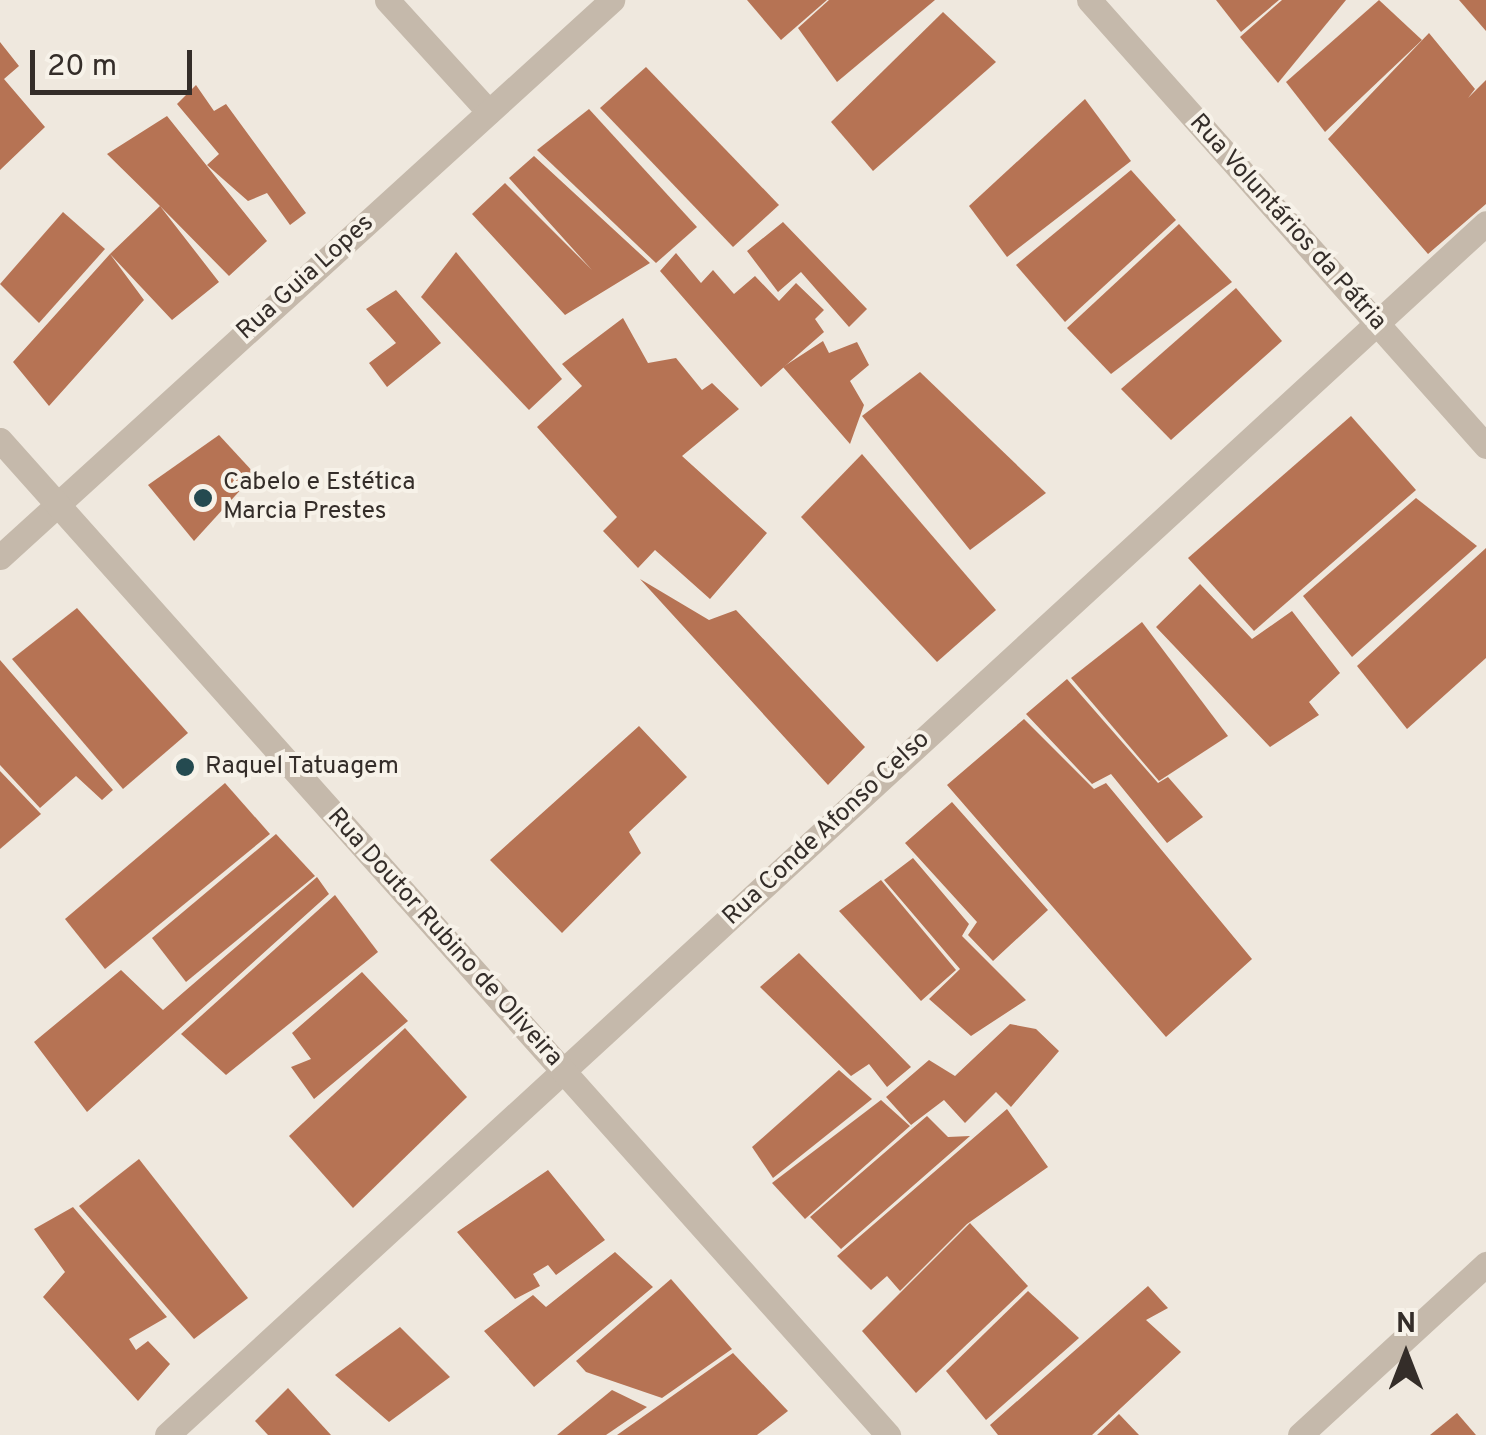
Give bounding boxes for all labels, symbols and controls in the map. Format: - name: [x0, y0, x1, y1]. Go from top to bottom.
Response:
- scale bar: [35, 30, 198, 92]
- text: 20 m: [47, 49, 117, 86]
- street label: Rua Voluntários da Pátria: [1182, 108, 1392, 338]
- street label: Rua Guia Lopes: [232, 209, 380, 347]
- place label: Cabelo e Estética Marcia Prestes: [223, 469, 415, 528]
- marker: Cabelo e Estética Marcia Prestes: [192, 487, 214, 509]
- street label: Rua Conde Afonso Celso: [717, 725, 937, 933]
- place label: Raquel Tatuagem: [205, 752, 400, 782]
- marker: Raquel Tatuagem: [174, 756, 196, 778]
- street label: Rua Doutor Rubino de Oliveira: [320, 803, 568, 1073]
- north arrow: [1356, 1305, 1456, 1405]
- text: N: [1396, 1307, 1416, 1343]

